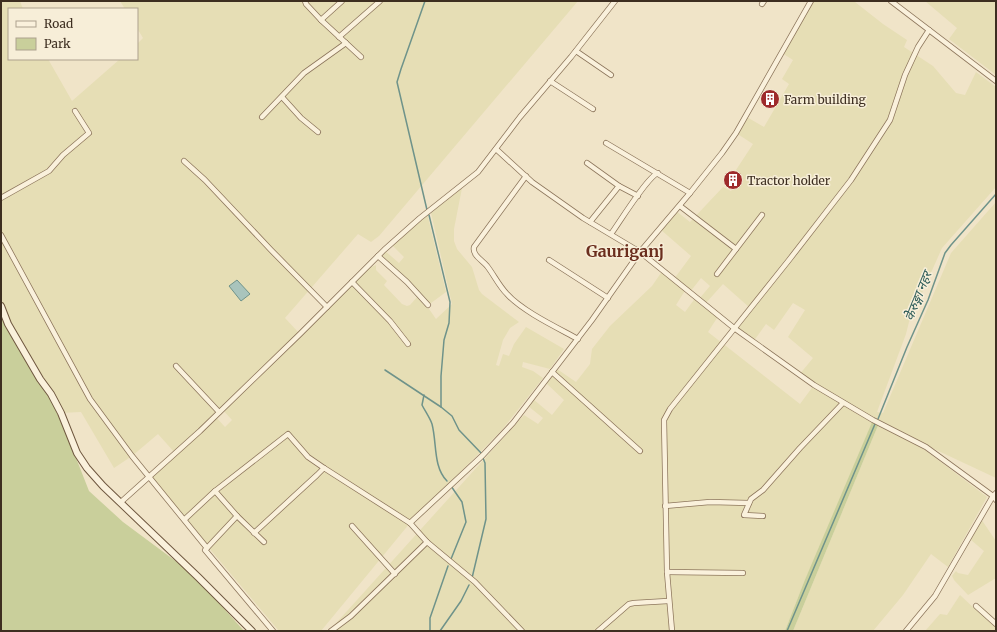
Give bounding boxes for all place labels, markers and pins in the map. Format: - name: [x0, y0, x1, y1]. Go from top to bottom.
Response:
- building icon: Farm building: [759, 88, 781, 110]
- place label: Farm building: [784, 92, 867, 107]
- building icon: Tractor holder: [722, 169, 744, 191]
- place label: Tractor holder: [747, 173, 831, 188]

